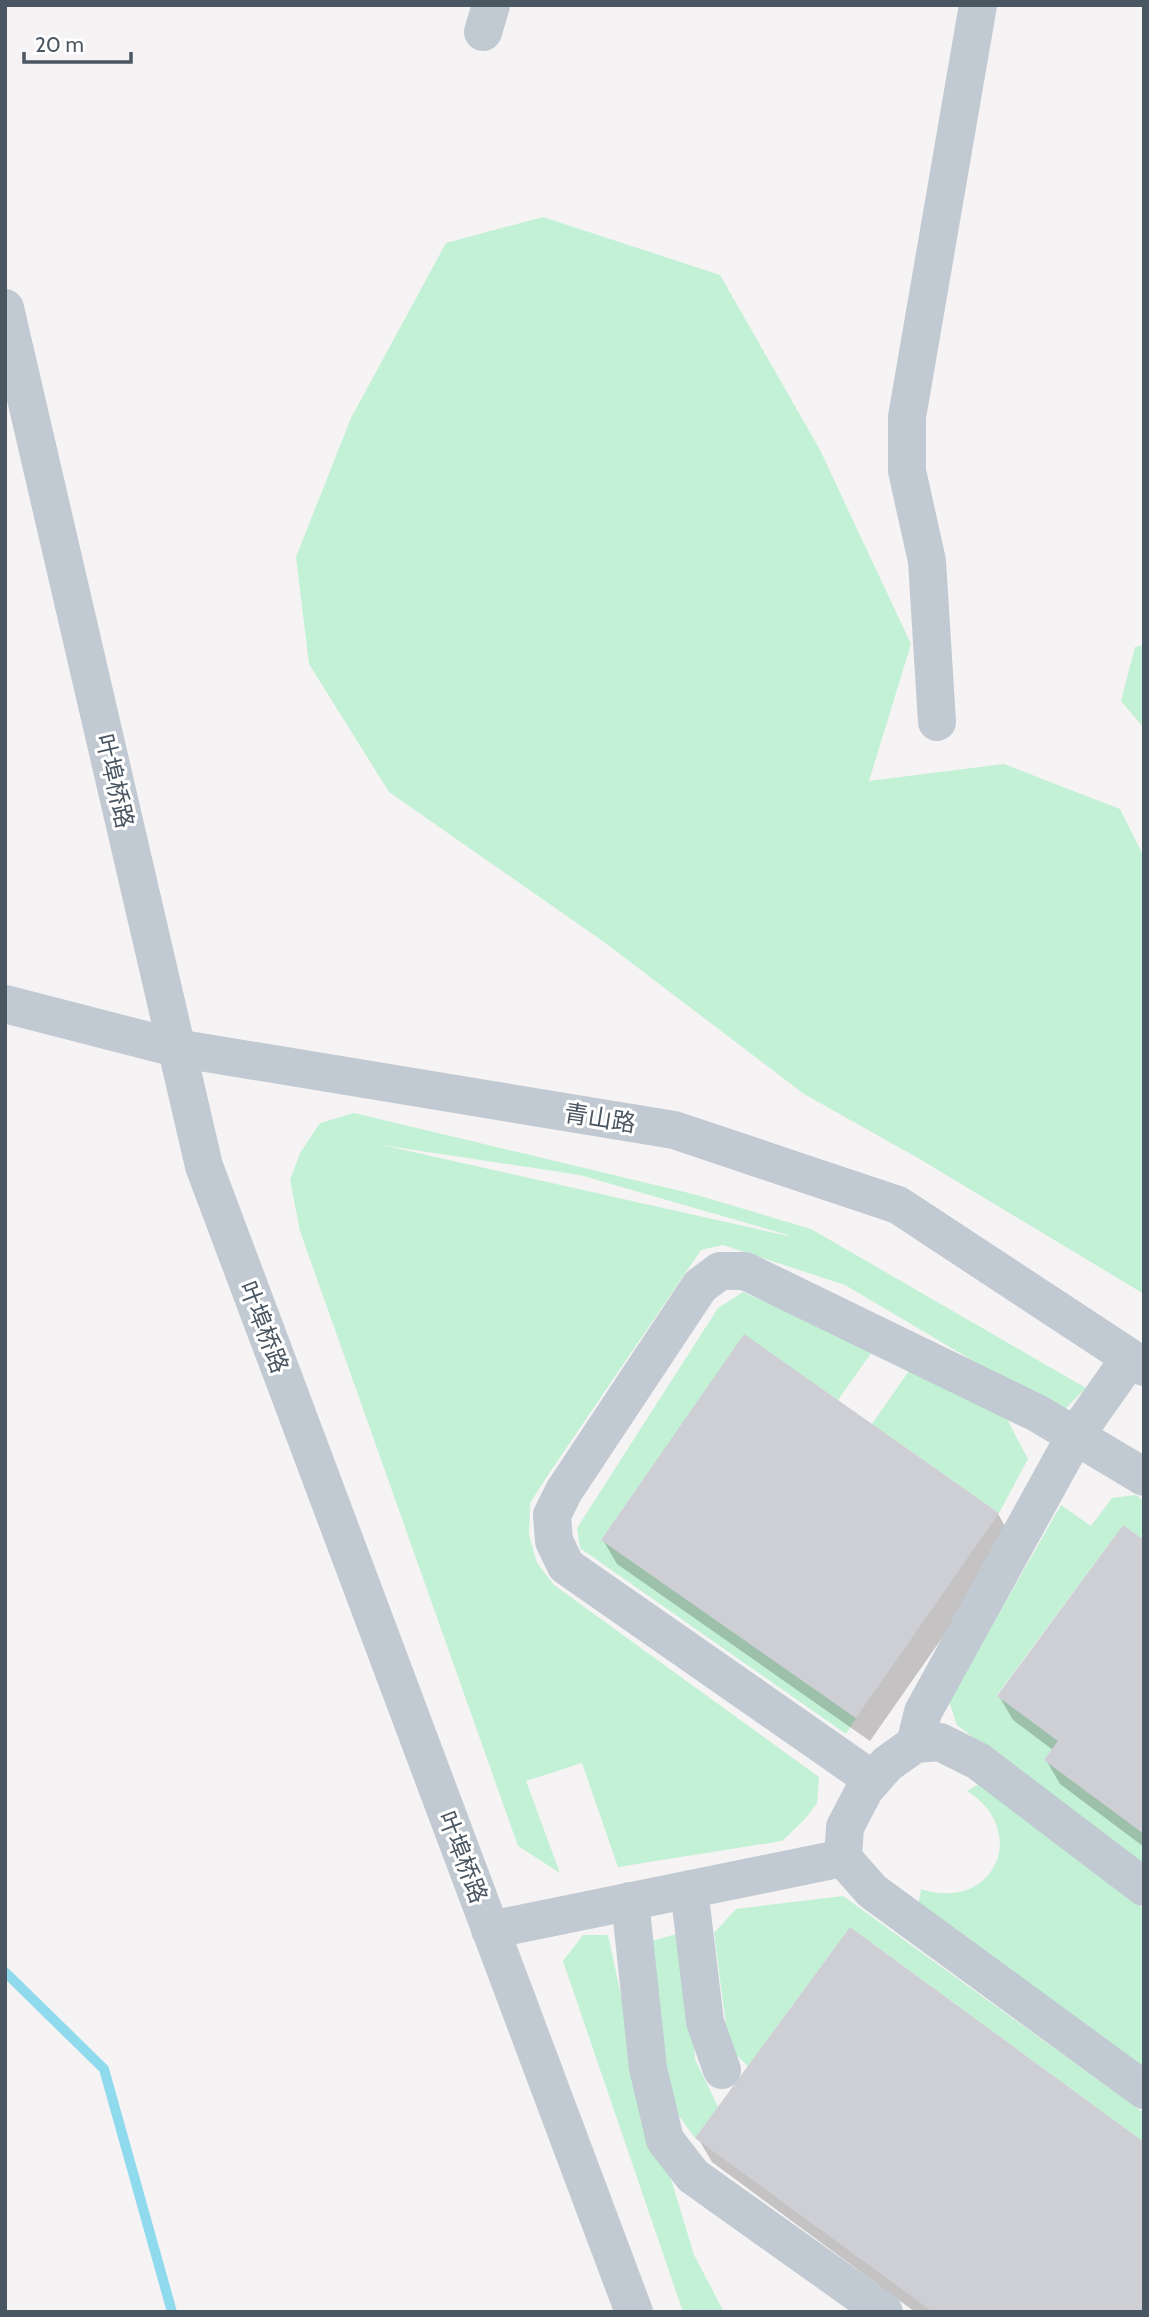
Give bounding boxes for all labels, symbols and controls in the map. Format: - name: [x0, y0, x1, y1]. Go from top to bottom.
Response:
- scale bar: [24, 21, 131, 65]
- text: 20 m: [35, 32, 84, 57]
- street label: 叶埠桥路: [90, 731, 140, 831]
- street label: 青山路: [562, 1098, 638, 1138]
- street label: 叶埠桥路: [233, 1277, 295, 1377]
- street label: 叶埠桥路: [432, 1807, 494, 1907]

